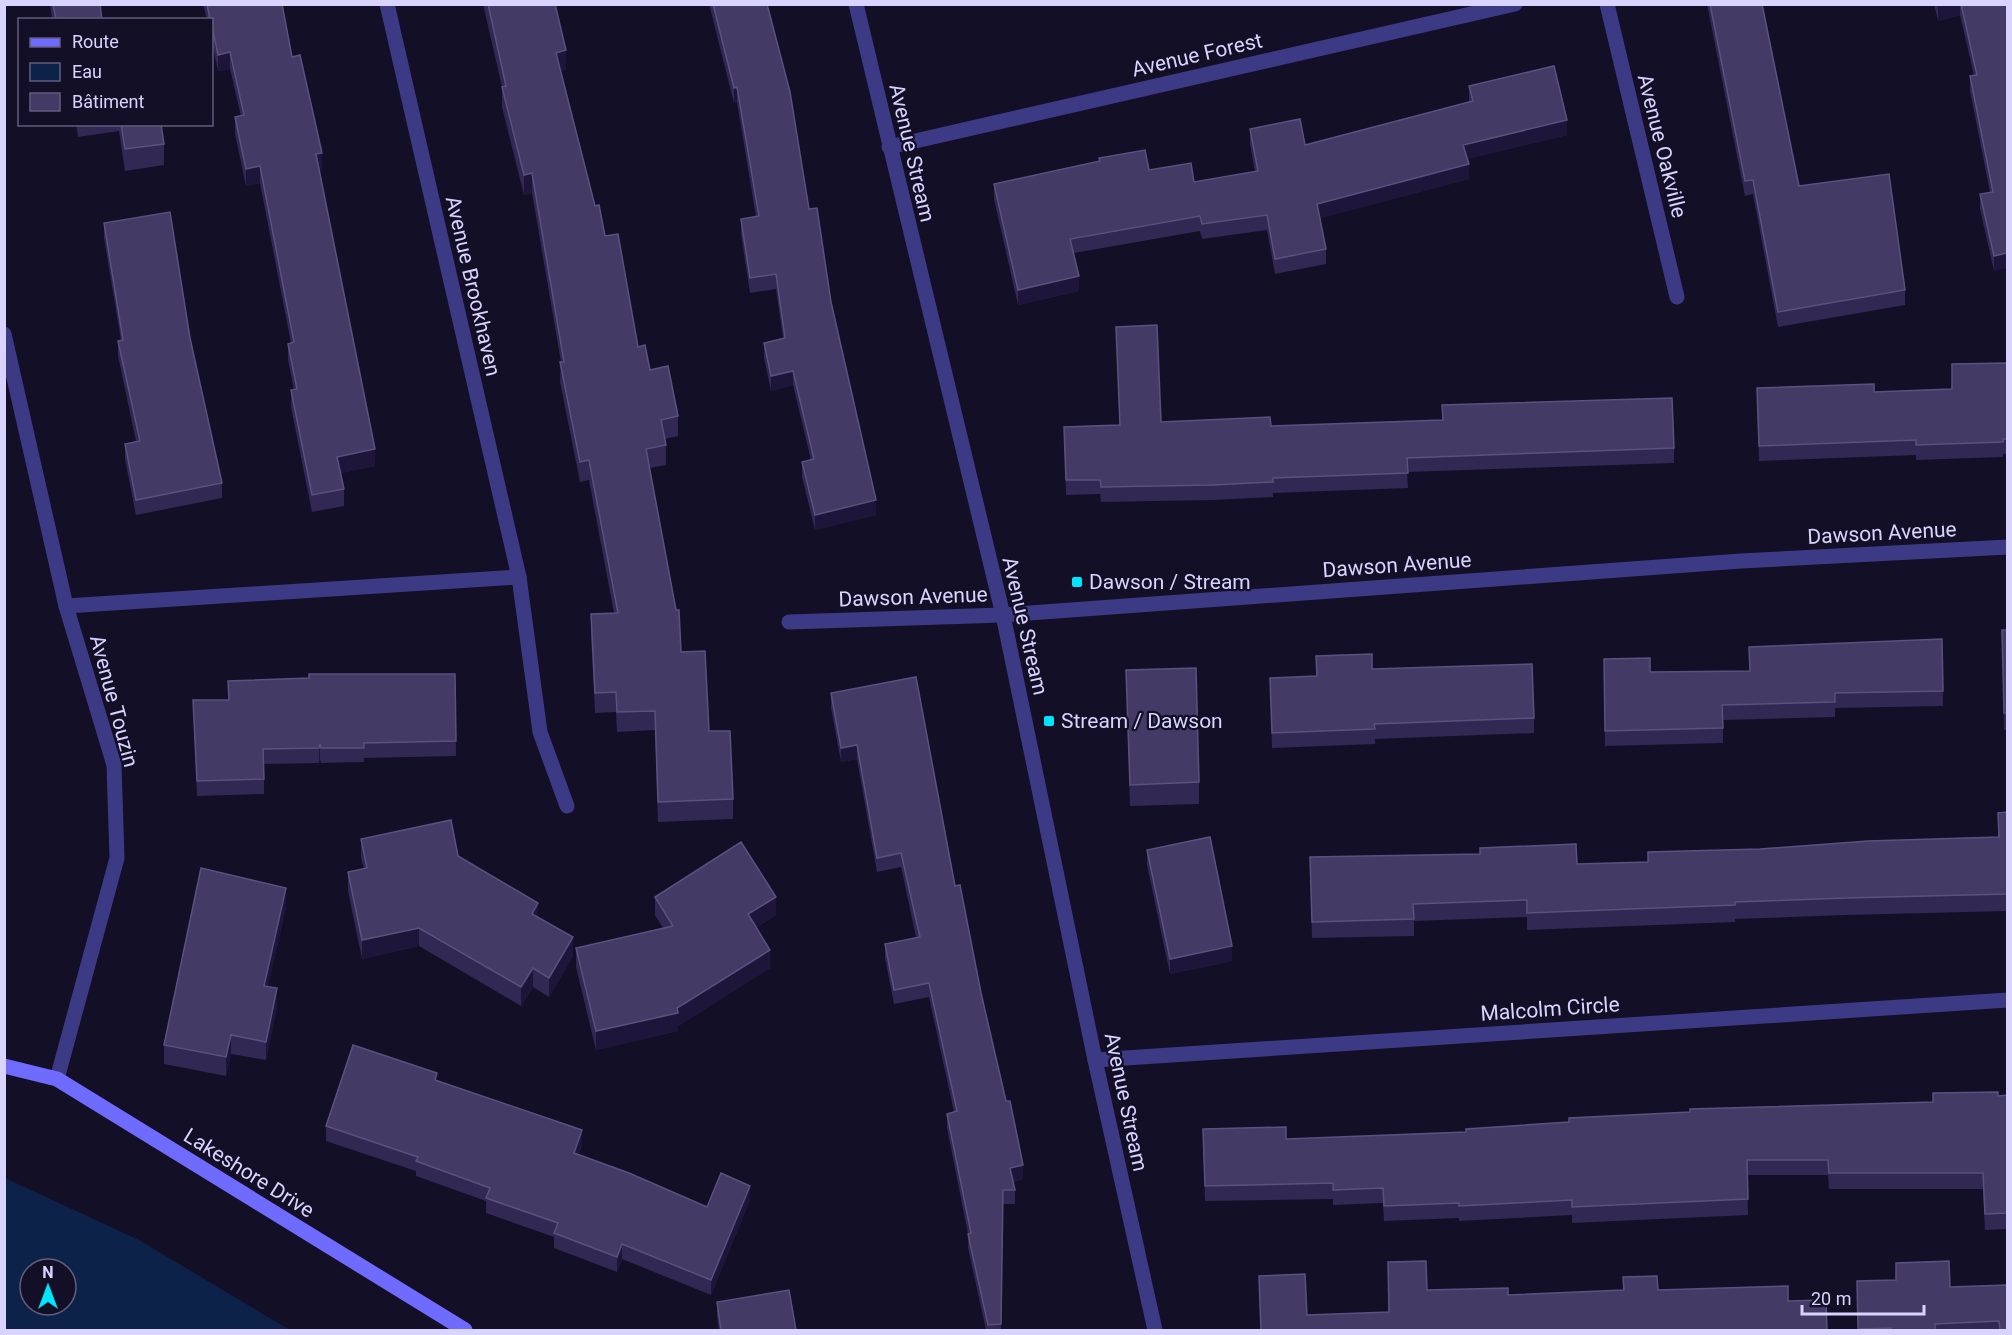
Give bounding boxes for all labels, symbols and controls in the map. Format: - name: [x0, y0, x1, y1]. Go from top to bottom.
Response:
- legend: [18, 18, 213, 126]
- street label: Avenue Forest: [1129, 28, 1265, 82]
- text: Route: [72, 31, 119, 52]
- text: Eau: [72, 61, 102, 82]
- street label: Avenue Oakville: [1633, 72, 1691, 220]
- street label: Avenue Stream: [884, 82, 940, 224]
- text: Bâtiment: [72, 91, 145, 112]
- street label: Avenue Brookhaven: [441, 194, 505, 378]
- street label: Dawson Avenue: [1807, 517, 1957, 549]
- street label: Dawson Avenue: [1322, 548, 1472, 582]
- street label: Avenue Stream: [997, 555, 1053, 697]
- place label: Dawson / Stream: [1089, 570, 1251, 594]
- marker: Dawson / Stream: [1070, 575, 1084, 589]
- street label: Dawson Avenue: [838, 582, 988, 612]
- street label: Avenue Touzin: [85, 632, 143, 770]
- place label: Stream / Dawson: [1061, 709, 1223, 733]
- marker: Stream / Dawson: [1042, 714, 1056, 728]
- street label: Malcolm Circle: [1480, 992, 1620, 1026]
- street label: Avenue Stream: [1100, 1030, 1152, 1174]
- street label: Lakeshore Drive: [179, 1123, 319, 1223]
- north arrow: [18, 1257, 78, 1317]
- text: N: [42, 1263, 54, 1282]
- scale bar: [1802, 1278, 1924, 1316]
- text: 20 m: [1811, 1288, 1851, 1309]

